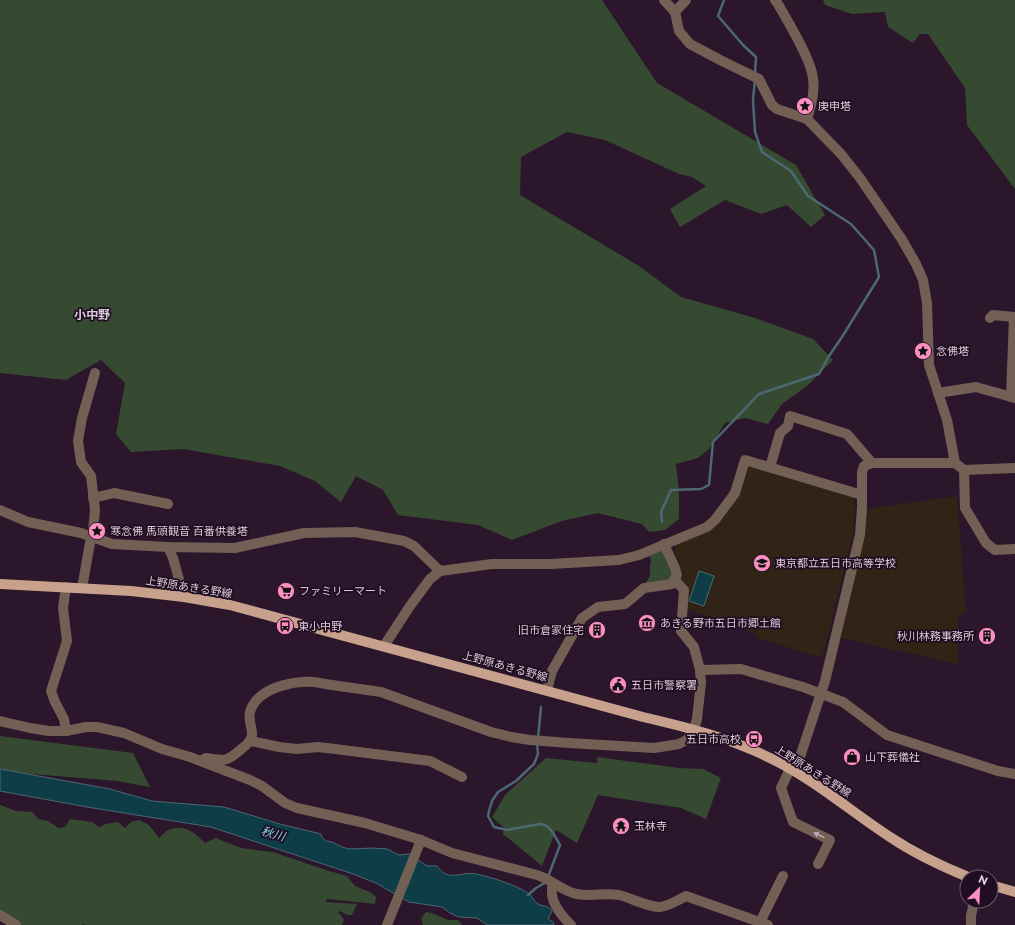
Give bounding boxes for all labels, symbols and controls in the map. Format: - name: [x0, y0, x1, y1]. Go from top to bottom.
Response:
- place icon: 庚申塔: [795, 96, 815, 116]
- place label: 庚申塔: [818, 99, 851, 113]
- district label: 小中野: [74, 307, 110, 322]
- place icon: 念佛塔: [913, 341, 933, 361]
- place label: 念佛塔: [936, 344, 969, 358]
- place icon: 寒念佛 馬頭観音 百番供養塔: [87, 521, 107, 541]
- place label: 寒念佛 馬頭観音 百番供養塔: [110, 524, 248, 538]
- school or university icon: 東京都立五日市高等学校: [752, 553, 772, 573]
- place label: 東京都立五日市高等学校: [775, 556, 896, 570]
- street label: 上野原あきる野線: [145, 573, 233, 601]
- supermarket icon: ファミリーマート: [276, 581, 296, 601]
- place label: ファミリーマート: [299, 584, 387, 598]
- museum icon: あきる野市五日市郷土館: [637, 613, 657, 633]
- bus stop icon: 東小中野: [275, 616, 295, 636]
- place label: あきる野市五日市郷土館: [660, 616, 781, 630]
- place label: 東小中野: [298, 619, 342, 633]
- building icon: 旧市倉家住宅: [587, 620, 607, 640]
- place label: 旧市倉家住宅: [518, 623, 584, 637]
- building icon: 秋川林務事務所: [977, 626, 997, 646]
- place label: 秋川林務事務所: [897, 629, 975, 643]
- street label: 上野原あきる野線: [461, 648, 549, 684]
- public building icon: 五日市警察署: [608, 675, 628, 695]
- place label: 五日市警察署: [631, 678, 697, 692]
- bus stop icon: 五日市高校: [744, 729, 764, 749]
- place label: 五日市高校: [686, 732, 741, 746]
- street label: 上野原あきる野線: [772, 742, 854, 800]
- shop icon: 山下葬儀社: [842, 747, 862, 767]
- place label: 山下葬儀社: [865, 750, 920, 764]
- temple icon: 玉林寺: [611, 816, 631, 836]
- place label: 玉林寺: [634, 819, 667, 833]
- water label: 秋川: [260, 823, 289, 845]
- one-way arrow: [813, 832, 824, 838]
- north arrow: [959, 869, 999, 909]
- text: N: [976, 872, 990, 888]

